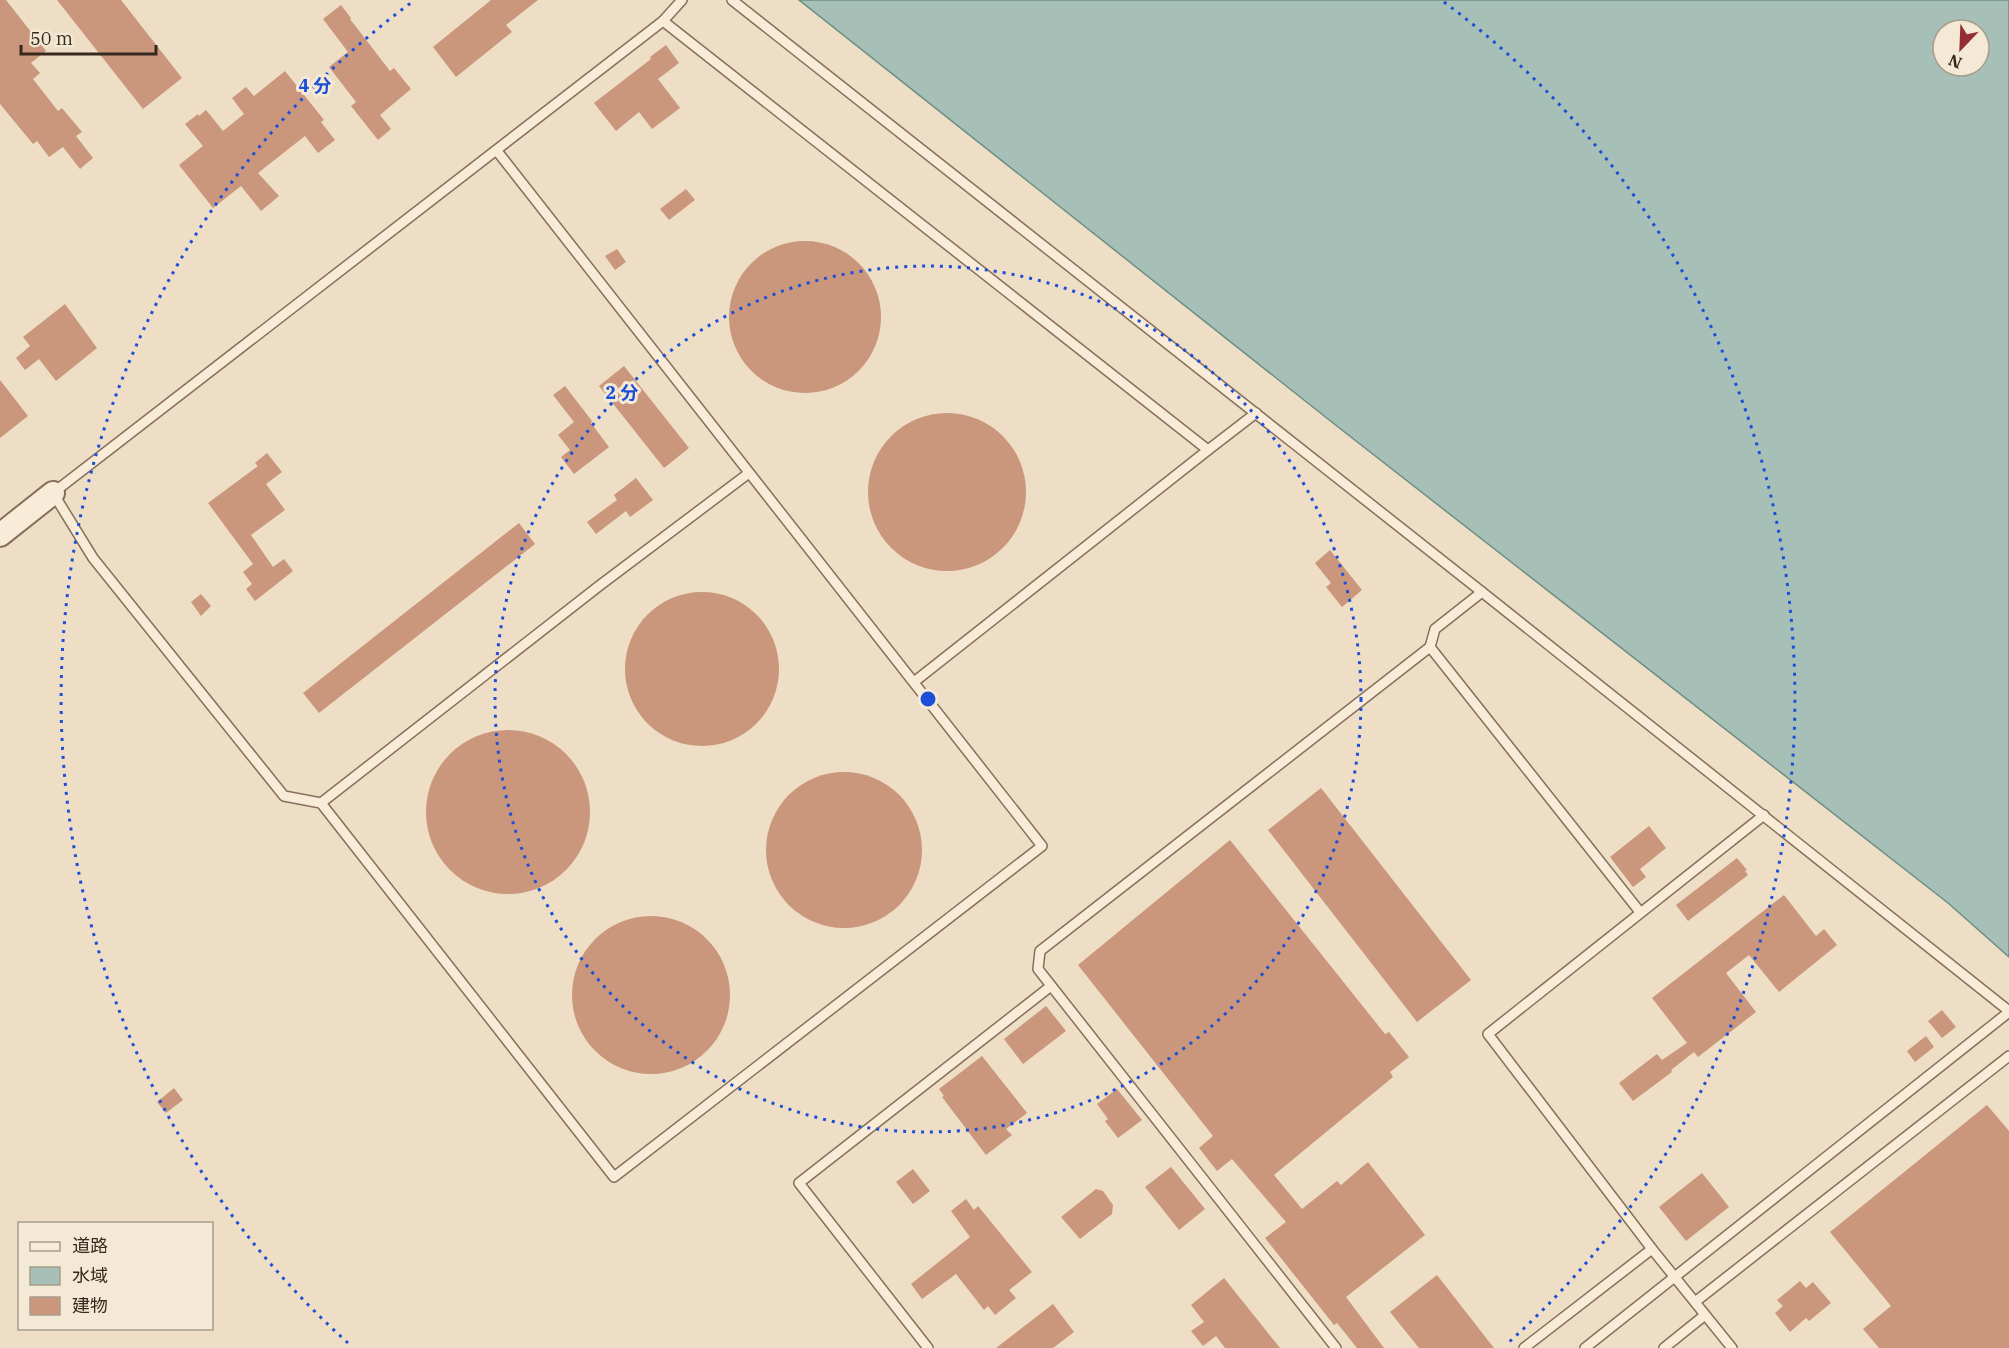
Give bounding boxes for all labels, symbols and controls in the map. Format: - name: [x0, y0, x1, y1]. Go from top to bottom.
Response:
- scale bar: [21, 18, 156, 56]
- north arrow: [1931, 18, 1991, 78]
- text: 50 m: [30, 27, 73, 50]
- text: N: [1945, 50, 1965, 73]
- text: 4 分: [299, 74, 331, 97]
- text: 2 分: [606, 381, 638, 404]
- centre of rings: [918, 689, 938, 709]
- legend: [18, 1222, 213, 1330]
- text: 道路: [72, 1234, 108, 1257]
- text: 水域: [72, 1264, 108, 1287]
- text: 建物: [72, 1294, 108, 1317]

